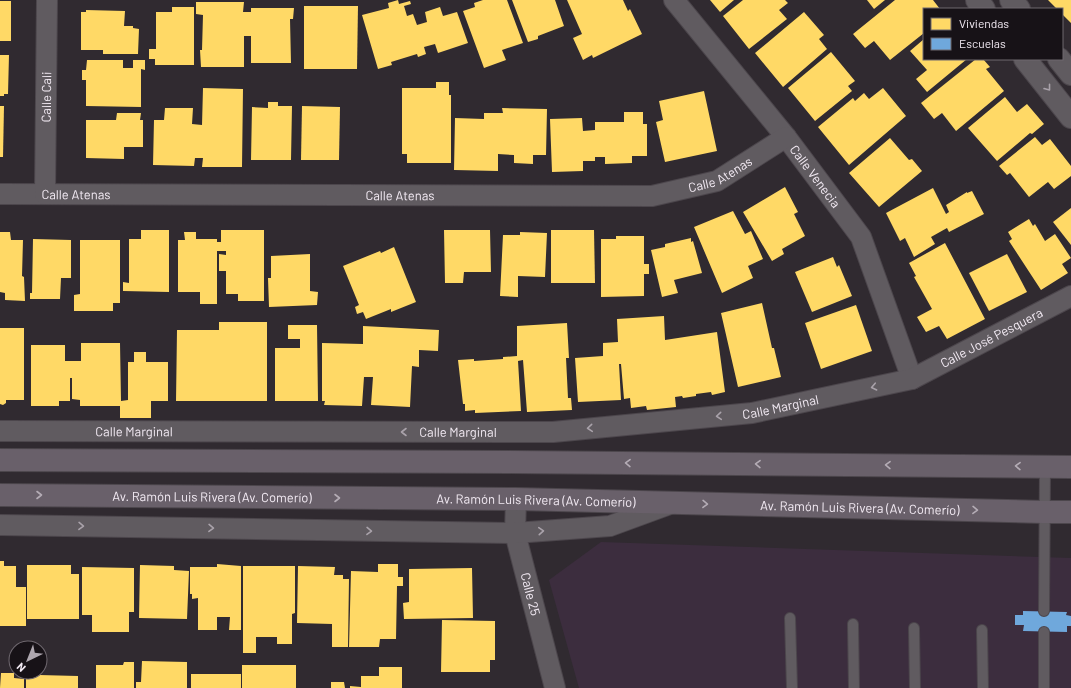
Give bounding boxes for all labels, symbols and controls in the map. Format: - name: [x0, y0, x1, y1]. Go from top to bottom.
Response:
- legend: [923, 8, 1063, 60]
- text: Viviendas: [959, 16, 1009, 30]
- text: Escuelas: [959, 36, 1006, 50]
- street label: Calle Cali: [38, 72, 54, 122]
- one-way arrow: [1043, 83, 1050, 90]
- street label: Calle Venecia: [787, 142, 844, 211]
- street label: Calle Atenas: [687, 153, 755, 195]
- street label: Calle Atenas: [41, 186, 111, 202]
- street label: Calle Atenas: [365, 187, 435, 203]
- street label: Calle José Pesquera: [937, 304, 1045, 371]
- one-way arrow: [871, 382, 877, 391]
- street label: Calle Marginal: [742, 391, 820, 422]
- one-way arrow: [716, 411, 722, 420]
- street label: Calle Marginal: [95, 423, 173, 439]
- street label: Calle Marginal: [419, 424, 497, 440]
- one-way arrow: [586, 424, 593, 433]
- one-way arrow: [401, 428, 407, 436]
- one-way arrow: [625, 459, 631, 467]
- one-way arrow: [755, 460, 761, 468]
- one-way arrow: [885, 461, 891, 469]
- one-way arrow: [1015, 462, 1021, 470]
- street label: Av. Ramón Luis Rivera (Av. Comerío): [112, 488, 312, 505]
- street label: Av. Ramón Luis Rivera (Av. Comerío): [436, 490, 636, 510]
- one-way arrow: [36, 491, 42, 499]
- one-way arrow: [334, 494, 340, 502]
- street label: Av. Ramón Luis Rivera (Av. Comerío): [760, 497, 960, 518]
- one-way arrow: [702, 500, 708, 508]
- one-way arrow: [972, 506, 978, 515]
- one-way arrow: [78, 522, 84, 530]
- one-way arrow: [208, 524, 214, 532]
- one-way arrow: [366, 527, 372, 535]
- one-way arrow: [538, 527, 544, 536]
- street label: Calle 25: [518, 571, 544, 617]
- north arrow: [8, 640, 48, 680]
- text: N: [14, 660, 28, 675]

